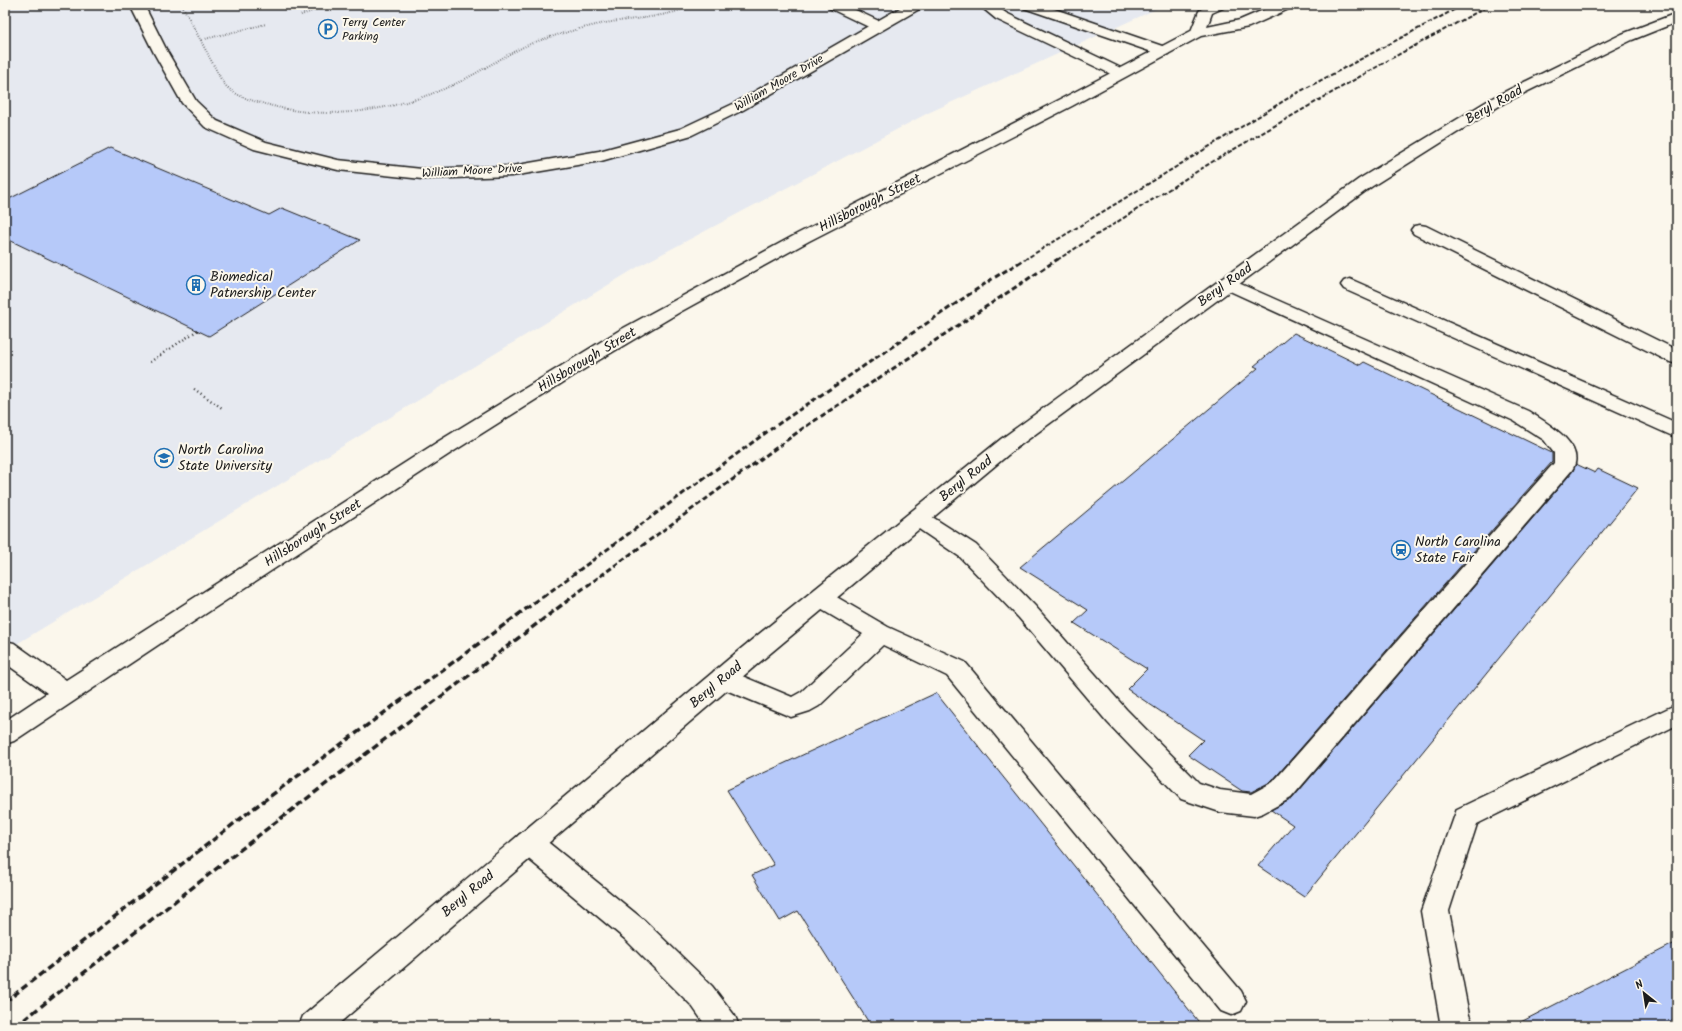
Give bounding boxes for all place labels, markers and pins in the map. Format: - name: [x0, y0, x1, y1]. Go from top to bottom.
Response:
- place label: Terry Center Parking: [342, 13, 406, 46]
- parking icon: Terry Center Parking: [317, 18, 339, 40]
- place label: Biomedical Patnership Center: [210, 266, 317, 304]
- building icon: Biomedical Patnership Center: [185, 274, 207, 296]
- place label: North Carolina State University: [178, 439, 272, 477]
- school or university icon: North Carolina State University: [153, 447, 175, 469]
- place label: North Carolina State Fair: [1415, 531, 1501, 569]
- station icon: North Carolina State Fair: [1390, 539, 1412, 561]

